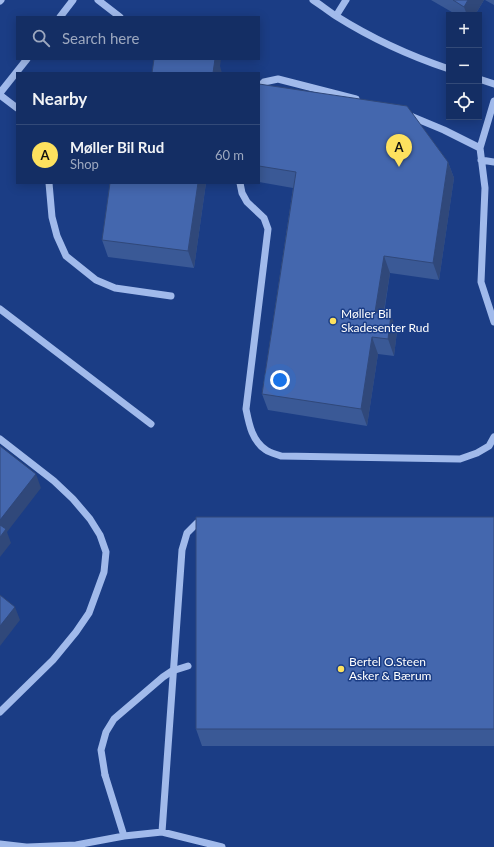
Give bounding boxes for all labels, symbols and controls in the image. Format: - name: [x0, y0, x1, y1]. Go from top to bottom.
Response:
- map controls: [446, 12, 482, 120]
- button: +: [446, 12, 482, 48]
- search box: [16, 16, 260, 60]
- icon: search: [30, 27, 52, 49]
- text: Search here: [62, 29, 139, 47]
- button: −: [446, 48, 482, 84]
- button: locate: [446, 84, 482, 120]
- text: Nearby: [32, 88, 87, 109]
- pin: A: [386, 134, 412, 167]
- text: Møller Bil Rud: [70, 138, 164, 156]
- text: A: [40, 147, 50, 163]
- text: 60 m: [215, 147, 244, 163]
- text: Shop: [70, 156, 99, 172]
- place label: Møller Bil Skadesenter Rud: [341, 306, 429, 335]
- marker: Møller Bil Skadesenter Rud: [328, 316, 338, 326]
- your location: [270, 370, 290, 390]
- place label: Bertel O.Steen Asker & Bærum: [349, 654, 432, 683]
- marker: Bertel O.Steen Asker & Bærum: [336, 664, 346, 674]

